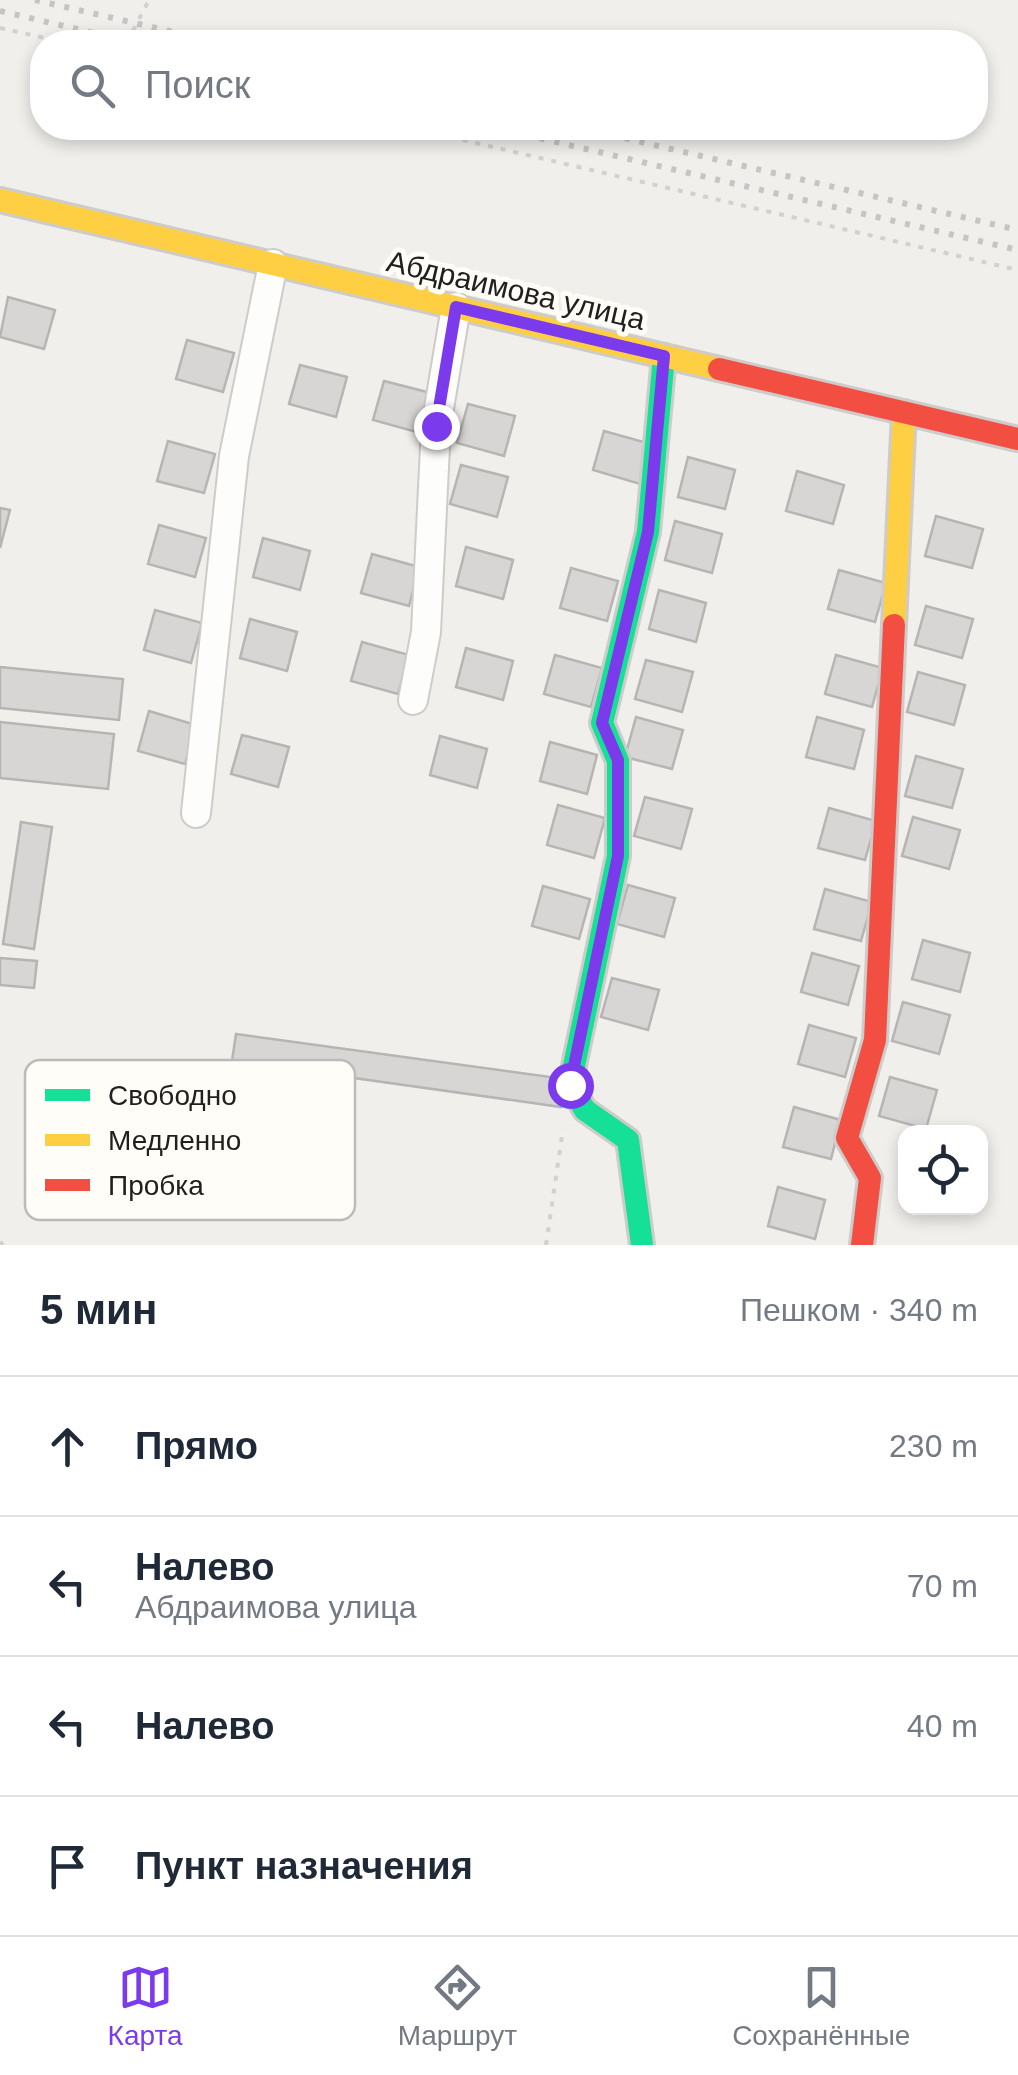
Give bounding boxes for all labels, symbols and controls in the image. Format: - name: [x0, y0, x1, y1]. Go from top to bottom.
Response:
- search box: [30, 30, 988, 140]
- icon: search: [65, 58, 120, 113]
- text: Поиск: [145, 64, 250, 106]
- street label: Абдраимова улица: [384, 244, 649, 336]
- route end: [414, 404, 460, 450]
- legend: [25, 1060, 355, 1220]
- route start: [548, 1063, 594, 1109]
- text: Свободно: [108, 1080, 237, 1111]
- text: Медленно: [108, 1125, 241, 1156]
- map controls: [898, 1125, 988, 1215]
- button: locate: [898, 1125, 988, 1215]
- text: Пробка: [108, 1170, 204, 1201]
- text: 5 мин: [40, 1286, 157, 1333]
- text: Пешком · 340 m: [740, 1292, 978, 1328]
- icon: ahead: [40, 1419, 95, 1474]
- text: Прямо: [135, 1425, 258, 1467]
- text: 230 m: [889, 1428, 978, 1464]
- text: Налево: [135, 1546, 274, 1588]
- icon: left: [40, 1559, 95, 1614]
- text: 70 m: [907, 1568, 978, 1604]
- text: Абдраимова улица: [135, 1589, 416, 1625]
- icon: left: [40, 1699, 95, 1754]
- text: Налево: [135, 1705, 274, 1747]
- text: 40 m: [907, 1708, 978, 1744]
- icon: arrive: [40, 1839, 95, 1894]
- text: Пункт назначения: [135, 1845, 473, 1887]
- tab: Карта: [108, 1960, 183, 2052]
- tab: Маршрут: [398, 1960, 517, 2052]
- tab: Сохранённые: [732, 1960, 910, 2052]

